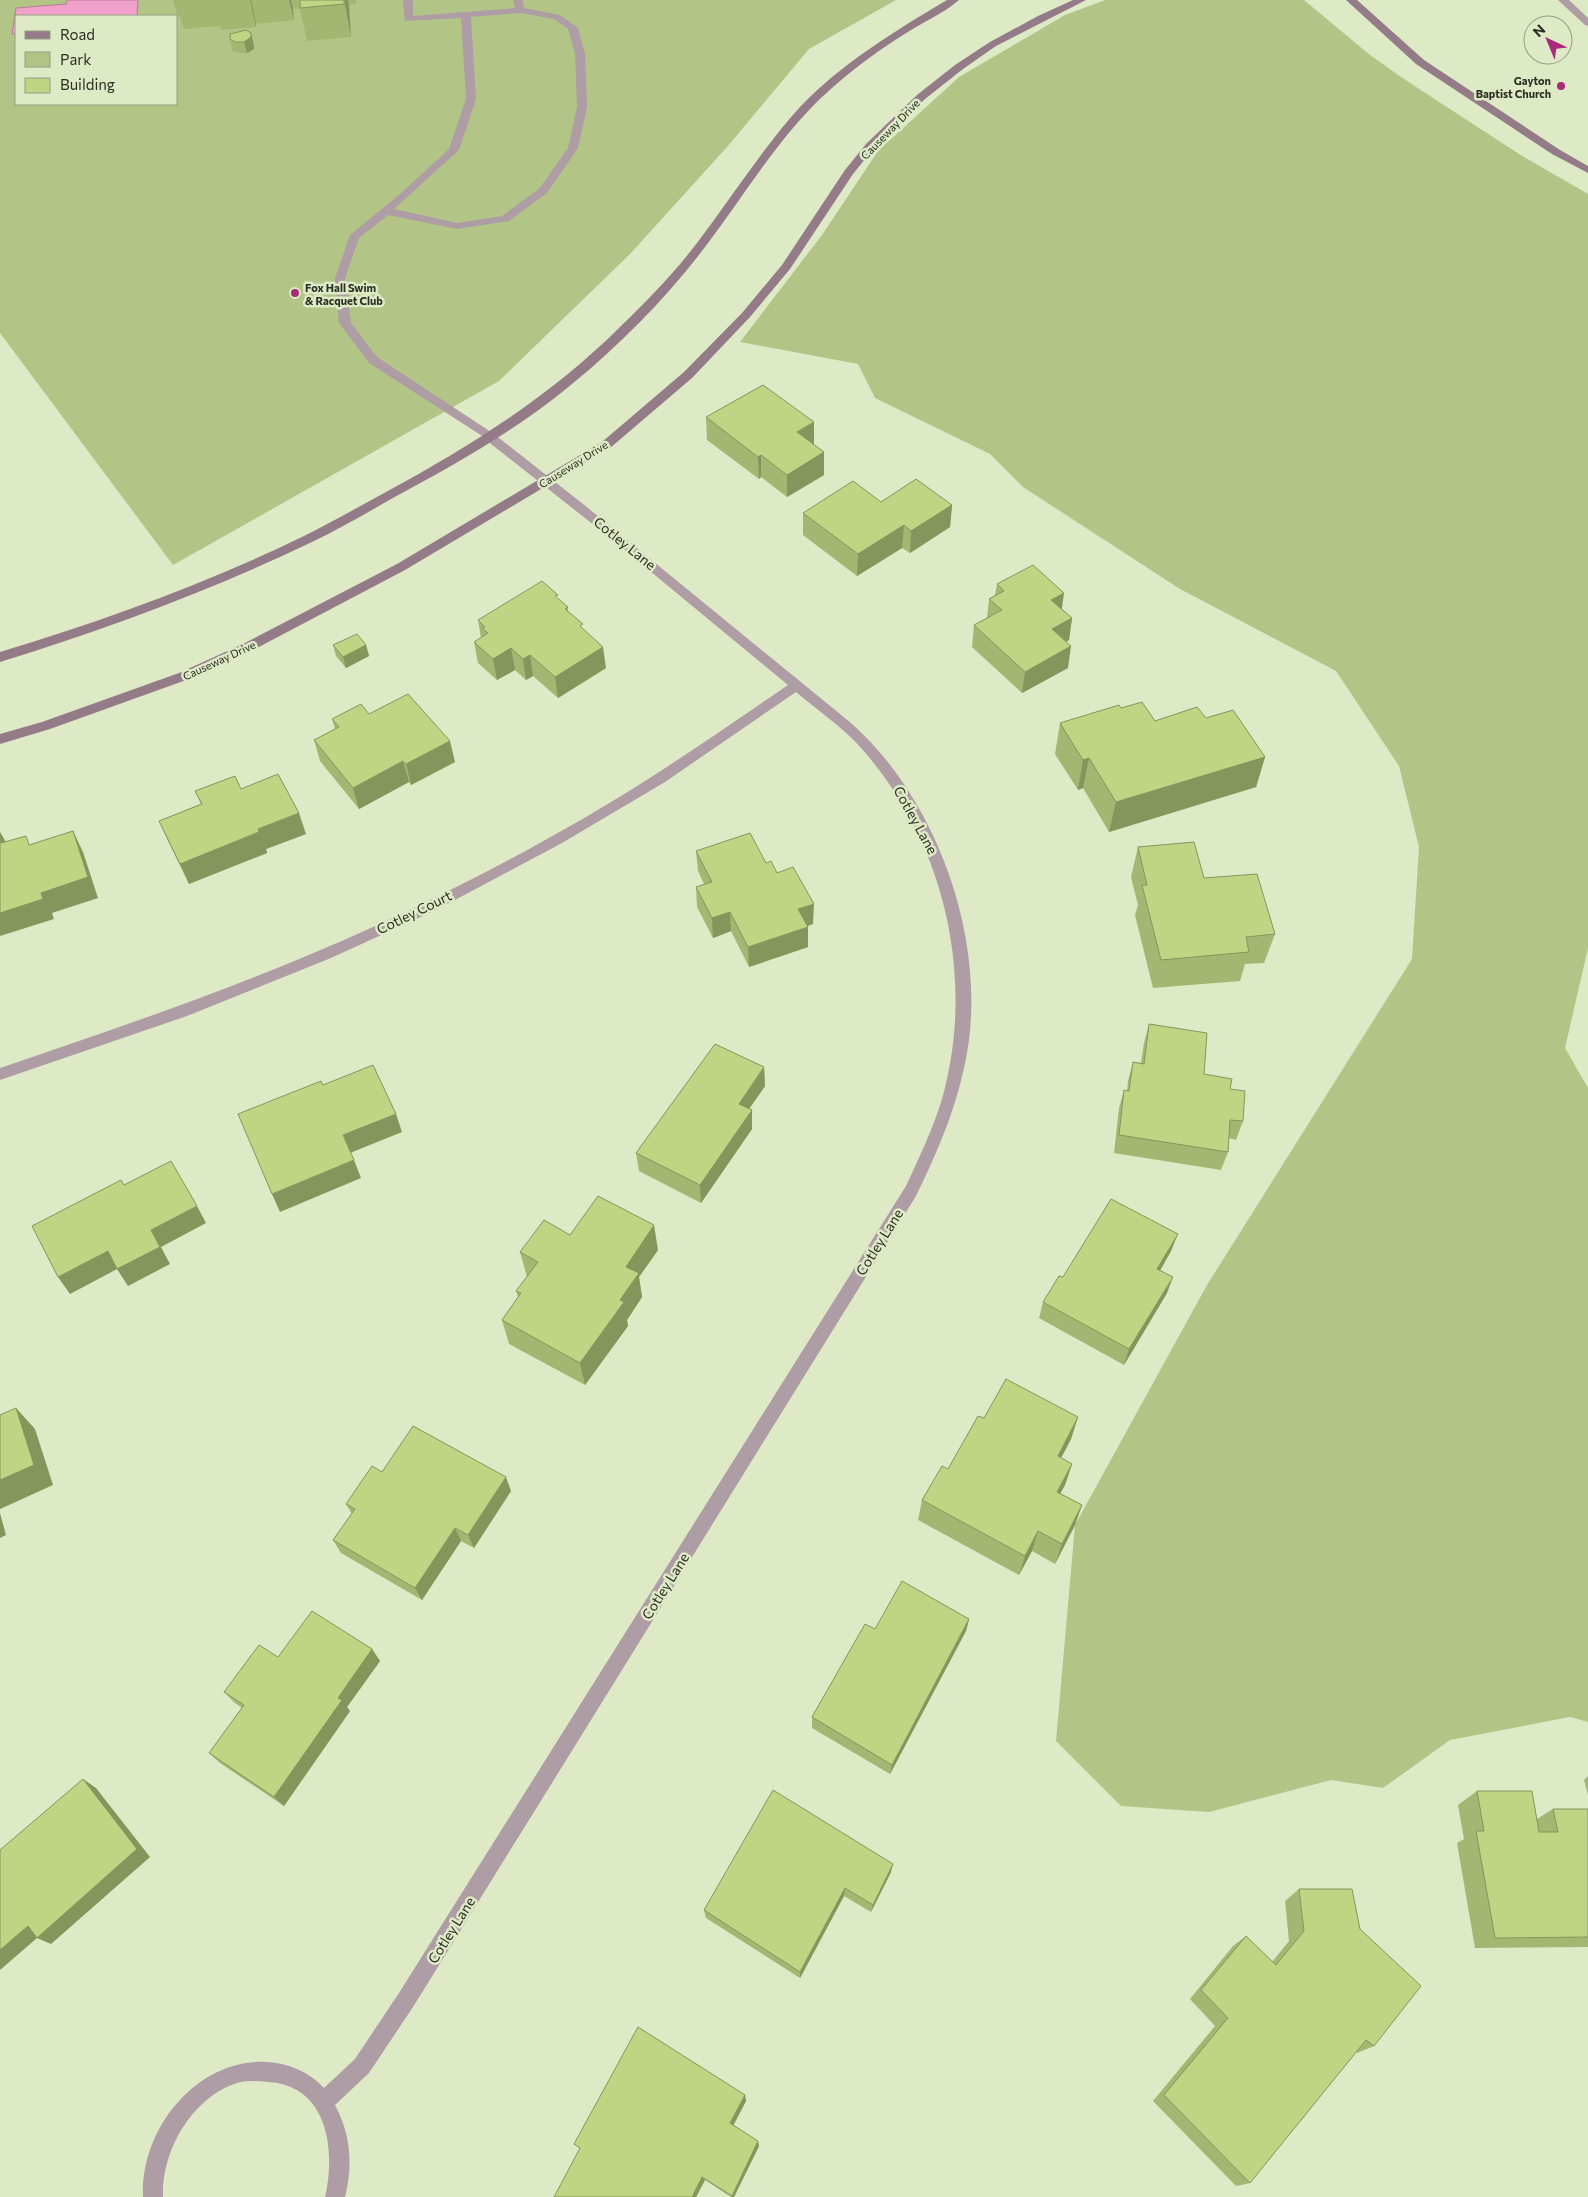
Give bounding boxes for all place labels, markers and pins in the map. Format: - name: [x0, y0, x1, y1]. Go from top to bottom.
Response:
- place label: Gayton Baptist Church: [1476, 74, 1551, 100]
- marker: Gayton Baptist Church: [1555, 80, 1567, 92]
- place label: Fox Hall Swim & Racquet Club: [305, 281, 383, 307]
- marker: Fox Hall Swim & Racquet Club: [289, 287, 301, 299]

